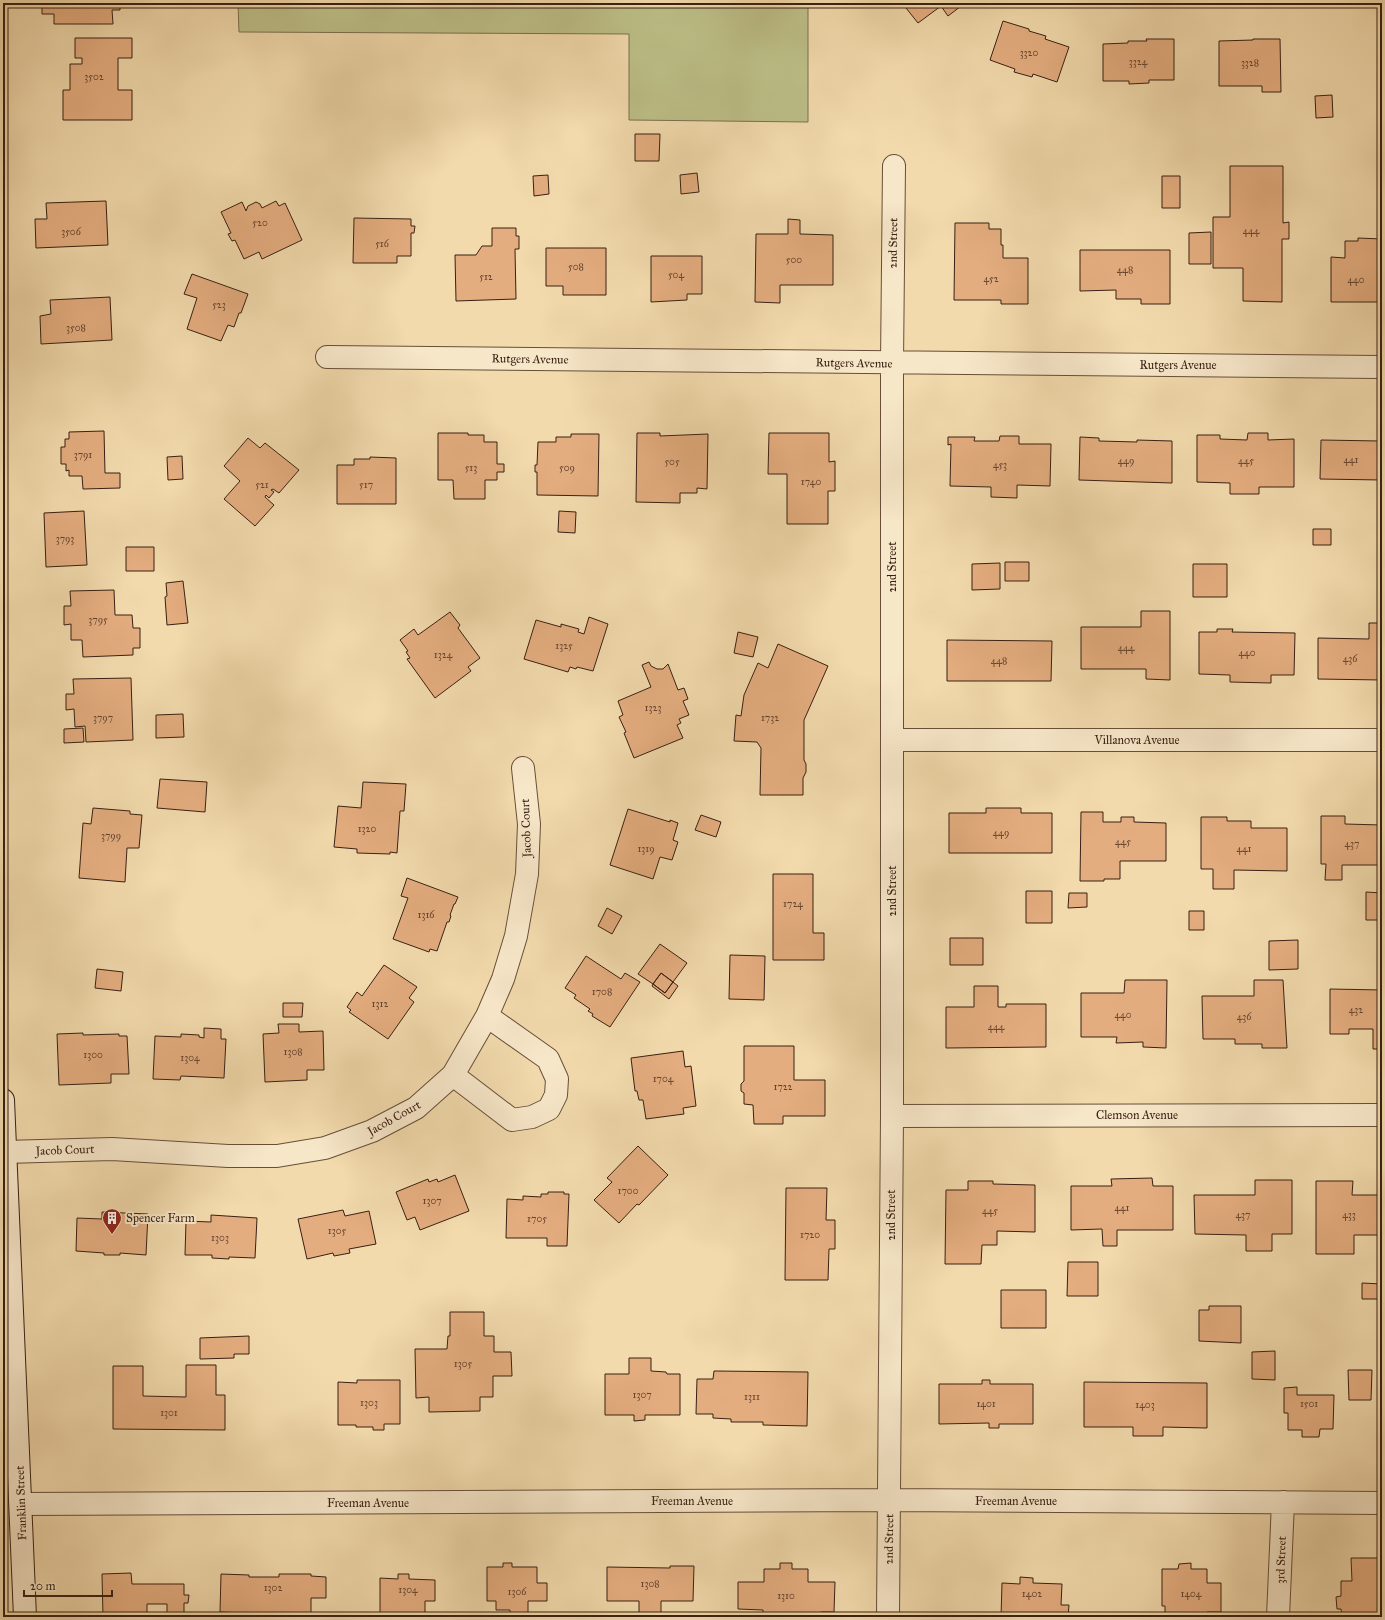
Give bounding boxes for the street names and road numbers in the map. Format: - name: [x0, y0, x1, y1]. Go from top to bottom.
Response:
- street label: 2nd Street: [886, 217, 900, 269]
- street label: Rutgers Avenue: [491, 351, 569, 368]
- street label: Rutgers Avenue: [815, 355, 893, 372]
- street label: Rutgers Avenue: [1139, 358, 1217, 373]
- street label: 2nd Street: [885, 541, 899, 592]
- street label: Villanova Avenue: [1093, 733, 1180, 747]
- street label: Jacob Court: [518, 798, 535, 860]
- street label: 2nd Street: [885, 865, 899, 916]
- street label: Jacob Court: [363, 1097, 424, 1140]
- street label: Clemson Avenue: [1096, 1108, 1178, 1122]
- street label: Jacob Court: [33, 1142, 95, 1159]
- street label: 2nd Street: [884, 1189, 898, 1240]
- street label: Franklin Street: [13, 1465, 29, 1541]
- street label: Freeman Avenue: [651, 1494, 733, 1508]
- street label: Freeman Avenue: [975, 1494, 1057, 1508]
- street label: Freeman Avenue: [327, 1496, 409, 1510]
- street label: 2nd Street: [882, 1513, 896, 1565]
- street label: 3rd Street: [1273, 1535, 1289, 1584]

